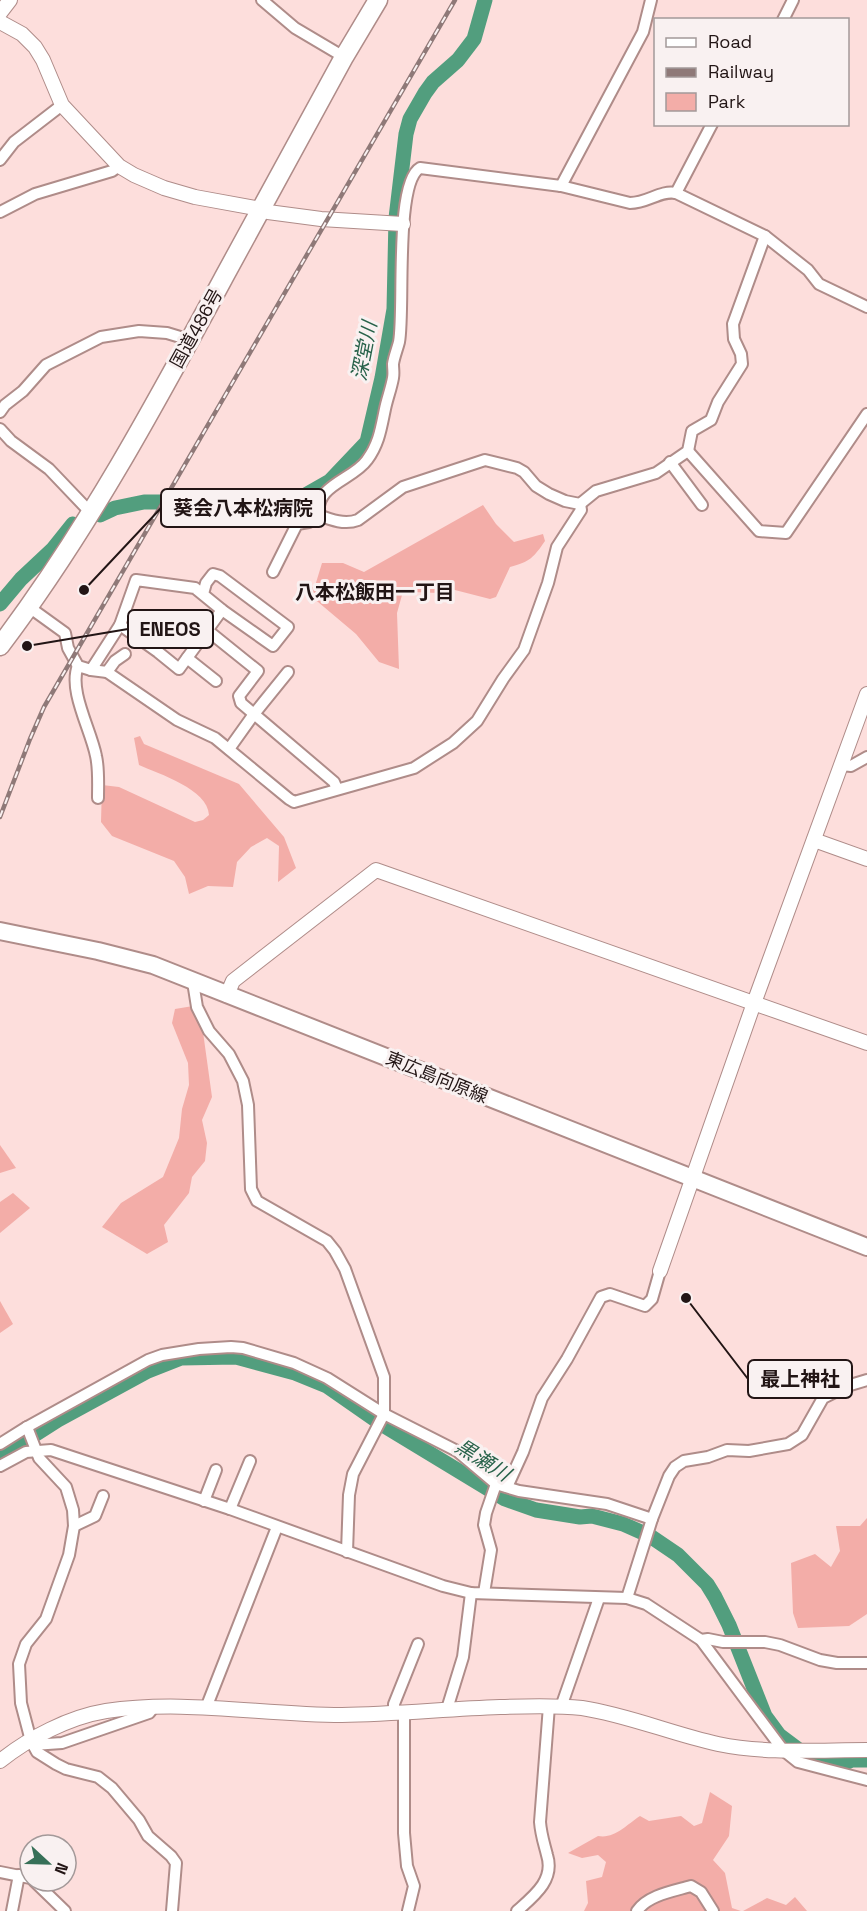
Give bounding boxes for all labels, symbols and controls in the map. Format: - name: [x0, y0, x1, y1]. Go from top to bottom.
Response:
- legend: [654, 18, 849, 126]
- text: Road: [708, 30, 752, 53]
- text: Railway: [708, 60, 774, 83]
- text: Park: [708, 90, 746, 113]
- street label: 国道486号: [165, 284, 227, 372]
- water label: 深堂川: [346, 317, 383, 383]
- callout: 葵会八本松病院: [161, 489, 325, 527]
- text: 葵会八本松病院: [173, 495, 313, 521]
- district label: 八本松飯田一丁目: [295, 579, 455, 605]
- callout: ENEOS: [128, 610, 213, 648]
- text: ENEOS: [139, 616, 201, 642]
- street label: 東広島向原線: [383, 1046, 491, 1108]
- callout: 最上神社: [748, 1360, 852, 1398]
- text: 最上神社: [760, 1366, 840, 1392]
- water label: 黒瀬川: [451, 1433, 517, 1488]
- north arrow: [18, 1833, 78, 1893]
- text: N: [50, 1860, 73, 1877]

